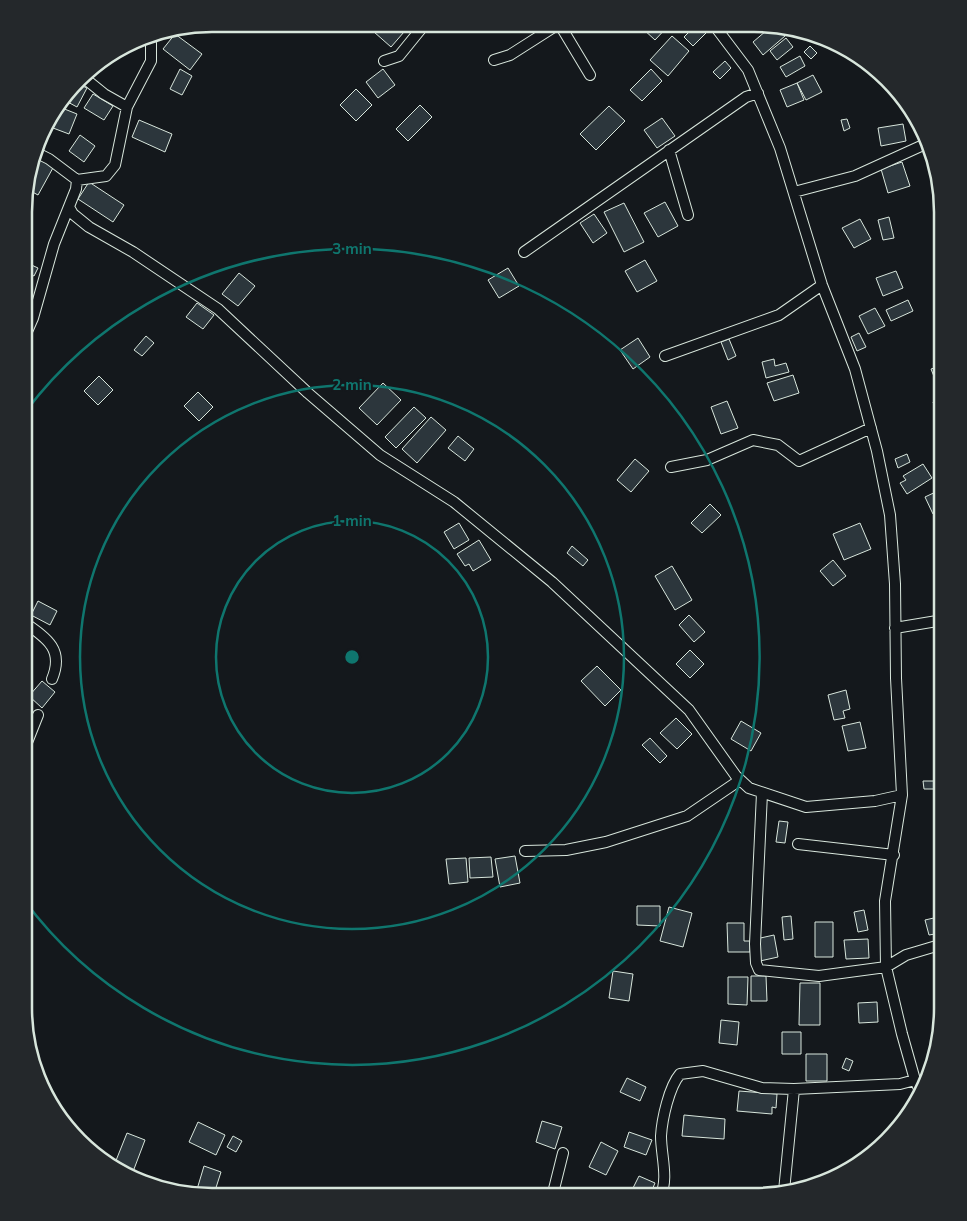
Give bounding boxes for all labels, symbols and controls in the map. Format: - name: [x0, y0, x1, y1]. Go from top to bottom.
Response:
- text: 3 min: [332, 239, 372, 258]
- text: 2 min: [332, 375, 372, 394]
- text: 1 min: [332, 511, 372, 530]
- centre of rings: [343, 648, 361, 666]

